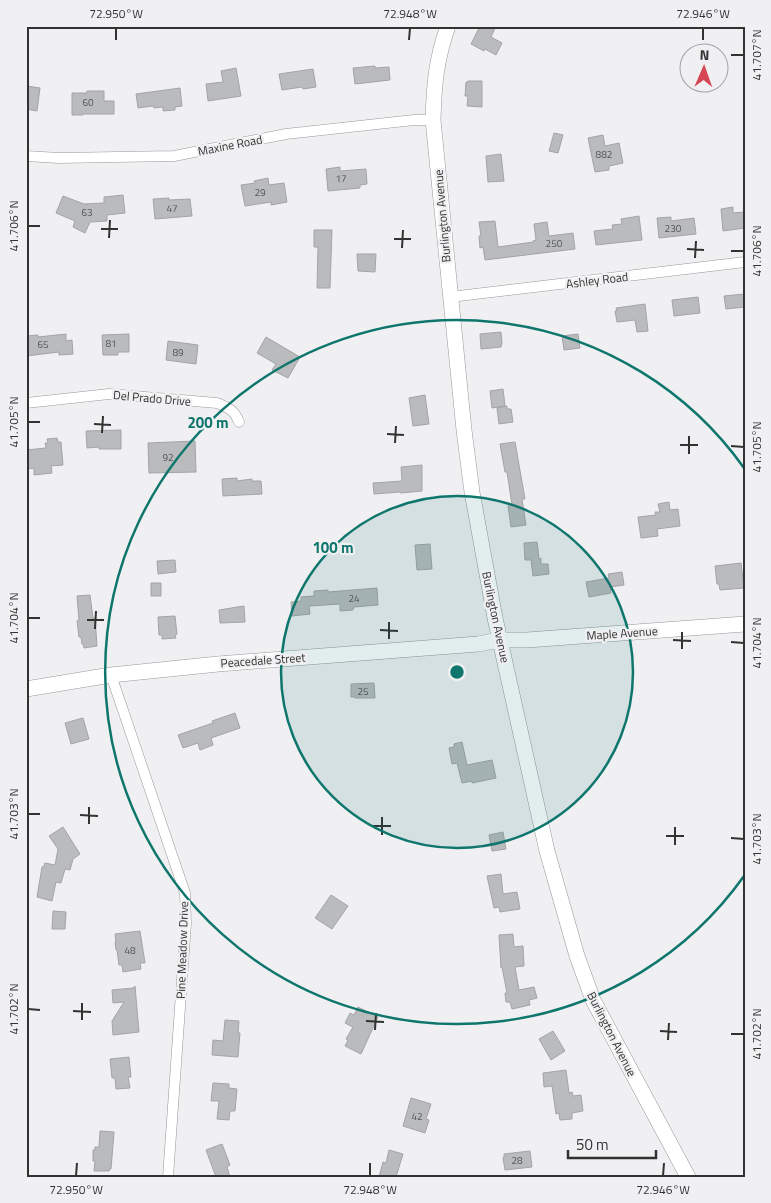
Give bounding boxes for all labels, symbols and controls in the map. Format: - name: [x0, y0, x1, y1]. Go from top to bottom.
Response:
- text: 72.950°W: [89, 4, 143, 23]
- text: 72.948°W: [383, 4, 437, 23]
- text: 72.946°W: [676, 4, 730, 23]
- text: 41.707°N: [747, 29, 766, 81]
- north arrow: [678, 42, 728, 92]
- text: N: [699, 44, 710, 65]
- house number: 60: [82, 95, 94, 110]
- street label: Maxine Road: [196, 129, 264, 161]
- house number: 882: [596, 147, 612, 162]
- street label: Burlington Avenue: [428, 169, 456, 263]
- house number: 17: [335, 171, 347, 186]
- house number: 29: [254, 185, 266, 200]
- text: 41.706°N: [4, 200, 23, 252]
- house number: 47: [166, 201, 178, 216]
- house number: 63: [81, 205, 93, 220]
- house number: 230: [665, 221, 682, 236]
- text: 41.706°N: [747, 225, 766, 277]
- house number: 250: [546, 236, 563, 251]
- street label: Ashley Road: [565, 267, 629, 293]
- house number: 81: [105, 336, 117, 351]
- house number: 65: [37, 337, 49, 352]
- house number: 89: [172, 345, 184, 360]
- street label: Del Prado Drive: [112, 385, 192, 411]
- text: 41.705°N: [4, 396, 23, 448]
- text: 200 m: [187, 411, 229, 434]
- text: 41.705°N: [747, 421, 766, 473]
- house number: 92: [162, 450, 174, 465]
- text: 100 m: [312, 536, 354, 559]
- street label: Burlington Avenue: [477, 569, 515, 665]
- house number: 24: [348, 591, 360, 606]
- text: 41.704°N: [4, 592, 23, 644]
- text: 41.704°N: [747, 617, 766, 669]
- street label: Maple Avenue: [586, 621, 658, 645]
- street label: Peacedale Street: [220, 647, 307, 672]
- centre of rings: [448, 663, 466, 681]
- house number: 25: [357, 684, 369, 699]
- text: 41.703°N: [4, 788, 23, 840]
- text: 41.703°N: [747, 813, 766, 865]
- street label: Pine Meadow Drive: [171, 901, 193, 999]
- house number: 48: [124, 943, 136, 958]
- text: 41.702°N: [4, 983, 23, 1035]
- street label: Burlington Avenue: [582, 988, 642, 1080]
- text: 41.702°N: [747, 1008, 766, 1060]
- house number: 42: [411, 1109, 423, 1124]
- scale bar: [568, 1128, 656, 1160]
- text: 50 m: [576, 1133, 609, 1156]
- house number: 28: [511, 1153, 523, 1168]
- text: 72.950°W: [49, 1180, 103, 1199]
- text: 72.948°W: [343, 1180, 397, 1199]
- text: 72.946°W: [636, 1180, 690, 1199]

